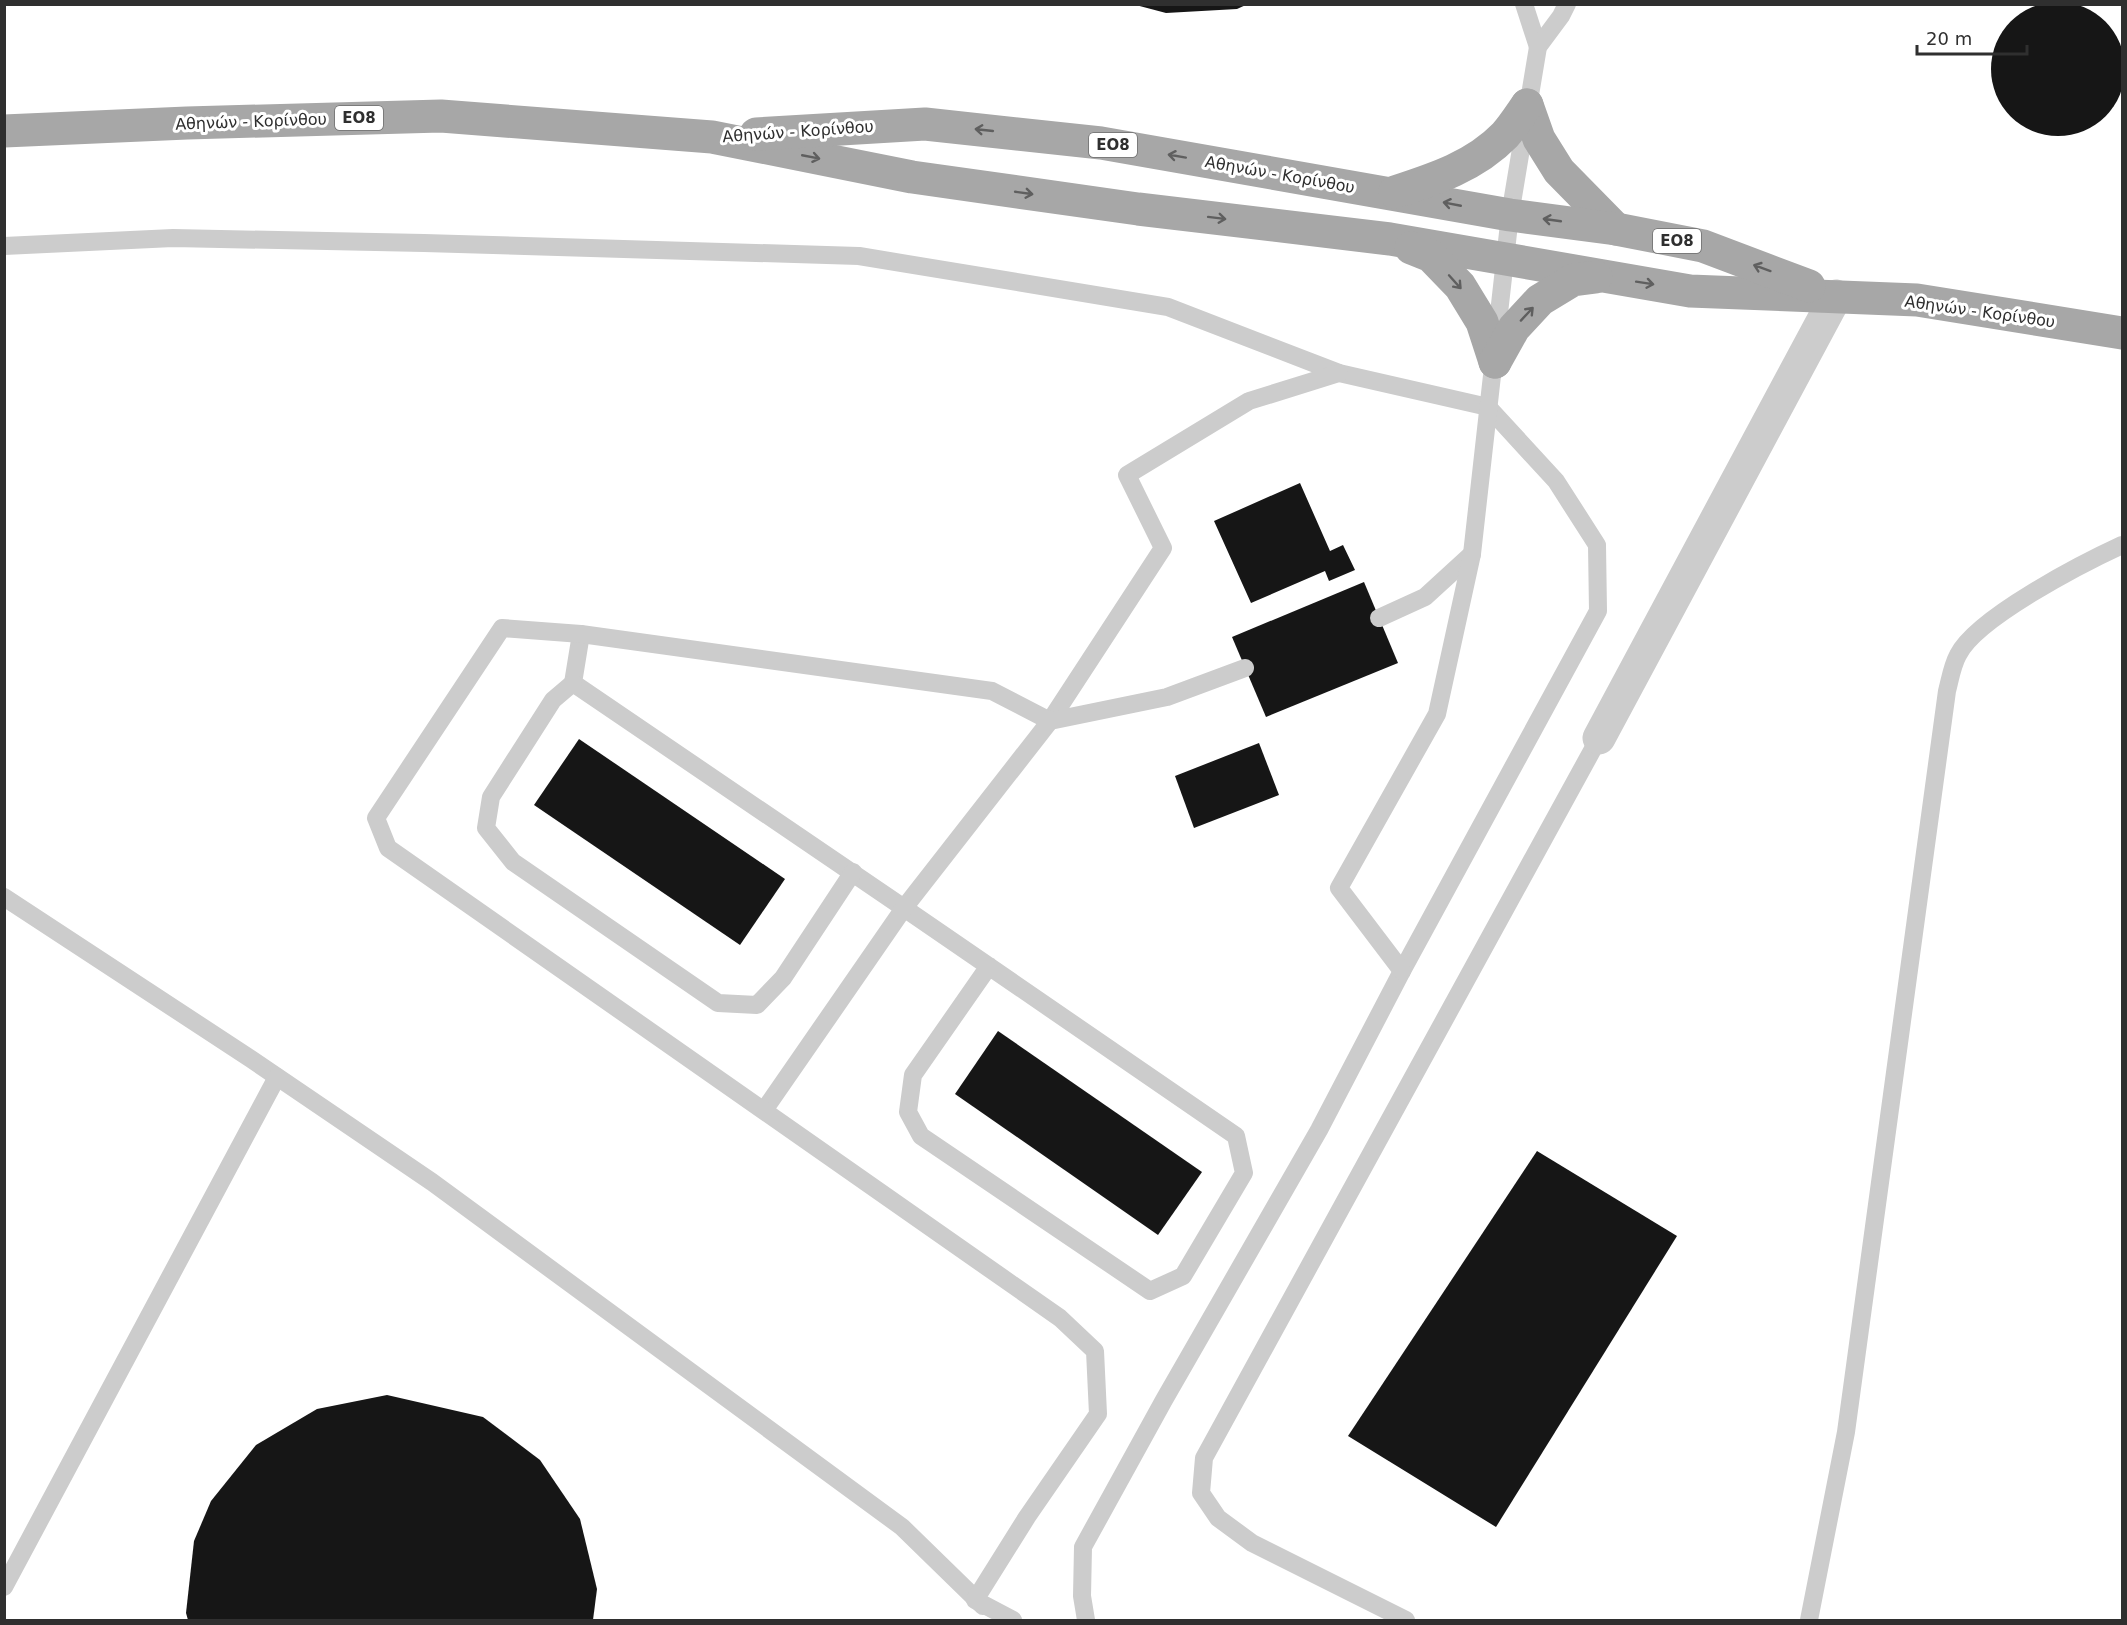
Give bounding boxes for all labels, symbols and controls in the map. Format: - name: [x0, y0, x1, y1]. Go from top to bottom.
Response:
- scale bar: [1917, 18, 2026, 56]
- text: 20 m: [1926, 28, 1972, 49]
- road number: ΕΟ8: [335, 106, 383, 130]
- street label: Αθηνών - Κορίνθου: [175, 109, 327, 134]
- street label: Αθηνών - Κορίνθου: [722, 117, 874, 146]
- one-way arrow: [975, 124, 995, 135]
- road number: ΕΟ8: [1089, 133, 1137, 157]
- one-way arrow: [1168, 150, 1188, 161]
- one-way arrow: [800, 152, 820, 163]
- street label: Αθηνών - Κορίνθου: [1204, 152, 1356, 197]
- one-way arrow: [1013, 187, 1033, 198]
- one-way arrow: [1443, 198, 1463, 209]
- one-way arrow: [1206, 213, 1226, 224]
- one-way arrow: [1542, 215, 1562, 226]
- road number: ΕΟ8: [1653, 229, 1701, 253]
- one-way arrow: [1753, 262, 1771, 273]
- one-way arrow: [1448, 274, 1462, 289]
- one-way arrow: [1634, 278, 1654, 289]
- street label: Αθηνών - Κορίνθου: [1903, 292, 2056, 331]
- one-way arrow: [1520, 306, 1535, 321]

